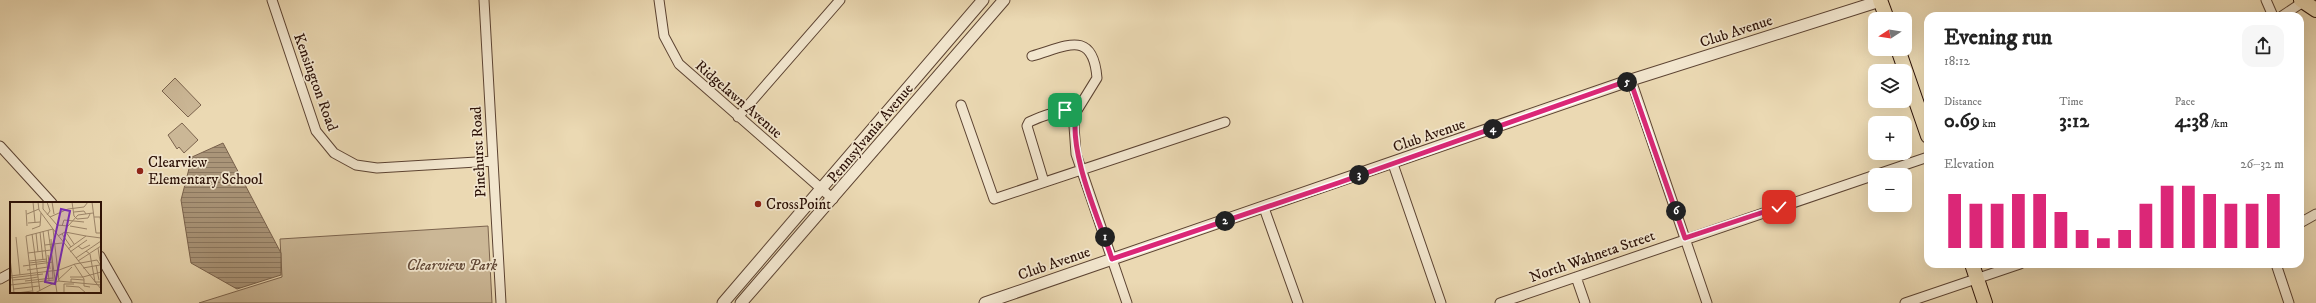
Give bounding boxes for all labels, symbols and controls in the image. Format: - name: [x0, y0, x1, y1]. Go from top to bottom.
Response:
- street label: Club Avenue: [1697, 11, 1775, 52]
- north arrow: [1868, 12, 1912, 56]
- map controls: [1868, 12, 1912, 212]
- text: Evening run: [1944, 24, 2052, 51]
- button: share: [2242, 25, 2284, 67]
- street label: Kensington Road: [289, 31, 342, 134]
- text: 18:12: [1944, 53, 1970, 69]
- street label: Ridgelawn Avenue: [691, 56, 786, 142]
- button: layers: [1868, 64, 1912, 108]
- pin: 5: [1617, 72, 1637, 92]
- text: 5: [1624, 75, 1630, 89]
- street label: Pennsylvania Avenue: [823, 80, 918, 187]
- pin: [1048, 93, 1082, 127]
- text: Distance: [1944, 95, 1982, 109]
- text: Time: [2059, 95, 2083, 109]
- text: Pace: [2175, 95, 2195, 109]
- icon: arrive: [1054, 99, 1076, 121]
- street label: Pinehurst Road: [467, 105, 490, 198]
- text: 0.69: [1944, 109, 1980, 134]
- text: 3:12: [2059, 109, 2089, 134]
- text: 4:38: [2175, 109, 2209, 134]
- street label: Club Avenue: [1391, 114, 1468, 157]
- button: +: [1868, 116, 1912, 160]
- text: km: [1980, 117, 1996, 131]
- text: /km: [2209, 117, 2228, 131]
- pin: 4: [1483, 119, 1503, 139]
- text: 4: [1490, 122, 1496, 136]
- place label: Clearview Elementary School: [148, 153, 263, 189]
- text: Elevation: [1944, 156, 1994, 172]
- text: 26–32 m: [2240, 156, 2284, 172]
- pin: 3: [1349, 165, 1369, 185]
- marker: Clearview Elementary School: [135, 166, 145, 176]
- text: 3: [1357, 168, 1361, 182]
- button: −: [1868, 168, 1912, 212]
- pin: [1762, 190, 1796, 224]
- place label: CrossPoint: [766, 195, 831, 214]
- icon: check: [1768, 196, 1790, 218]
- marker: CrossPoint: [753, 199, 763, 209]
- pin: 6: [1666, 201, 1686, 221]
- inset map: [10, 202, 101, 293]
- text: 6: [1673, 204, 1679, 218]
- pin: 2: [1215, 211, 1235, 231]
- text: 2: [1222, 214, 1228, 228]
- street label: North Wahneta Street: [1527, 226, 1658, 287]
- pin: 1: [1095, 227, 1115, 247]
- text: 1: [1103, 230, 1107, 244]
- street label: Club Avenue: [1016, 242, 1093, 285]
- park label: Clearview Park: [407, 256, 498, 275]

